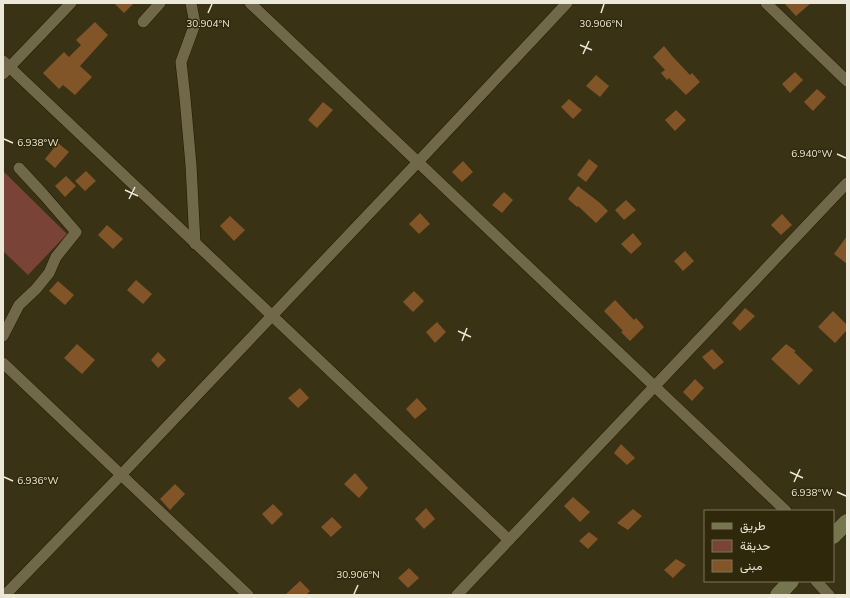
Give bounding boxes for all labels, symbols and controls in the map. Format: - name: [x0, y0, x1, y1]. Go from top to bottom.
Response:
- text: 30.904°N: [186, 17, 230, 30]
- text: 30.906°N: [579, 17, 623, 30]
- text: 6.938°W: [17, 136, 59, 149]
- text: 6.940°W: [791, 147, 833, 160]
- text: 6.936°W: [17, 474, 59, 487]
- text: 6.938°W: [791, 486, 833, 499]
- legend: [704, 510, 834, 582]
- text: طريق: [740, 518, 766, 534]
- text: حديقة: [740, 538, 770, 553]
- text: مبنى: [740, 558, 762, 574]
- text: 30.906°N: [336, 568, 380, 581]

